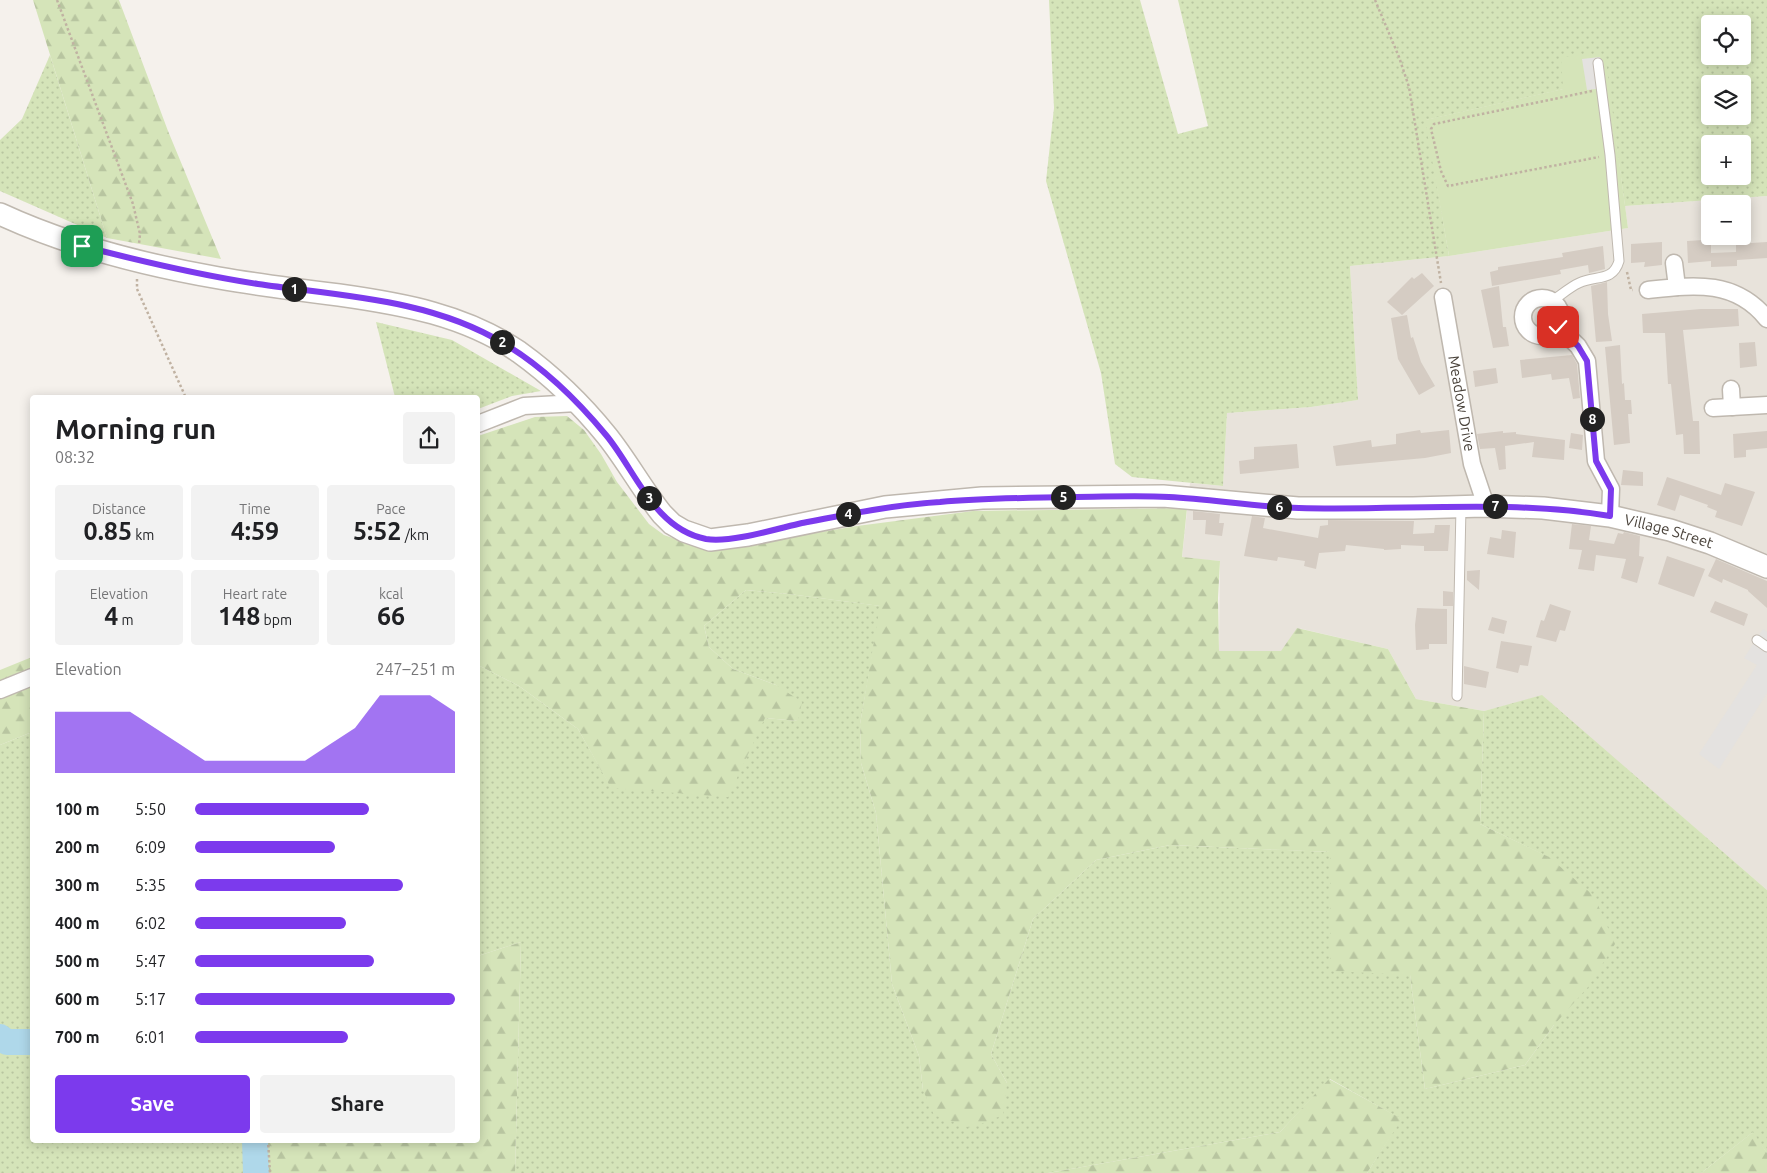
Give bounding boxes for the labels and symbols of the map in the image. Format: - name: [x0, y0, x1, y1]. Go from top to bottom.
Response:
- pin: [61, 225, 103, 267]
- pin: 1: [282, 276, 306, 302]
- pin: [1537, 306, 1579, 348]
- pin: 2: [490, 330, 514, 354]
- street label: Meadow Drive: [1445, 354, 1479, 453]
- pin: 8: [1580, 406, 1604, 432]
- pin: 5: [1050, 484, 1076, 510]
- pin: 3: [636, 486, 662, 510]
- pin: 6: [1266, 494, 1292, 520]
- pin: 7: [1482, 494, 1508, 518]
- pin: 4: [836, 502, 860, 526]
- street label: Village Street: [1623, 511, 1716, 552]

